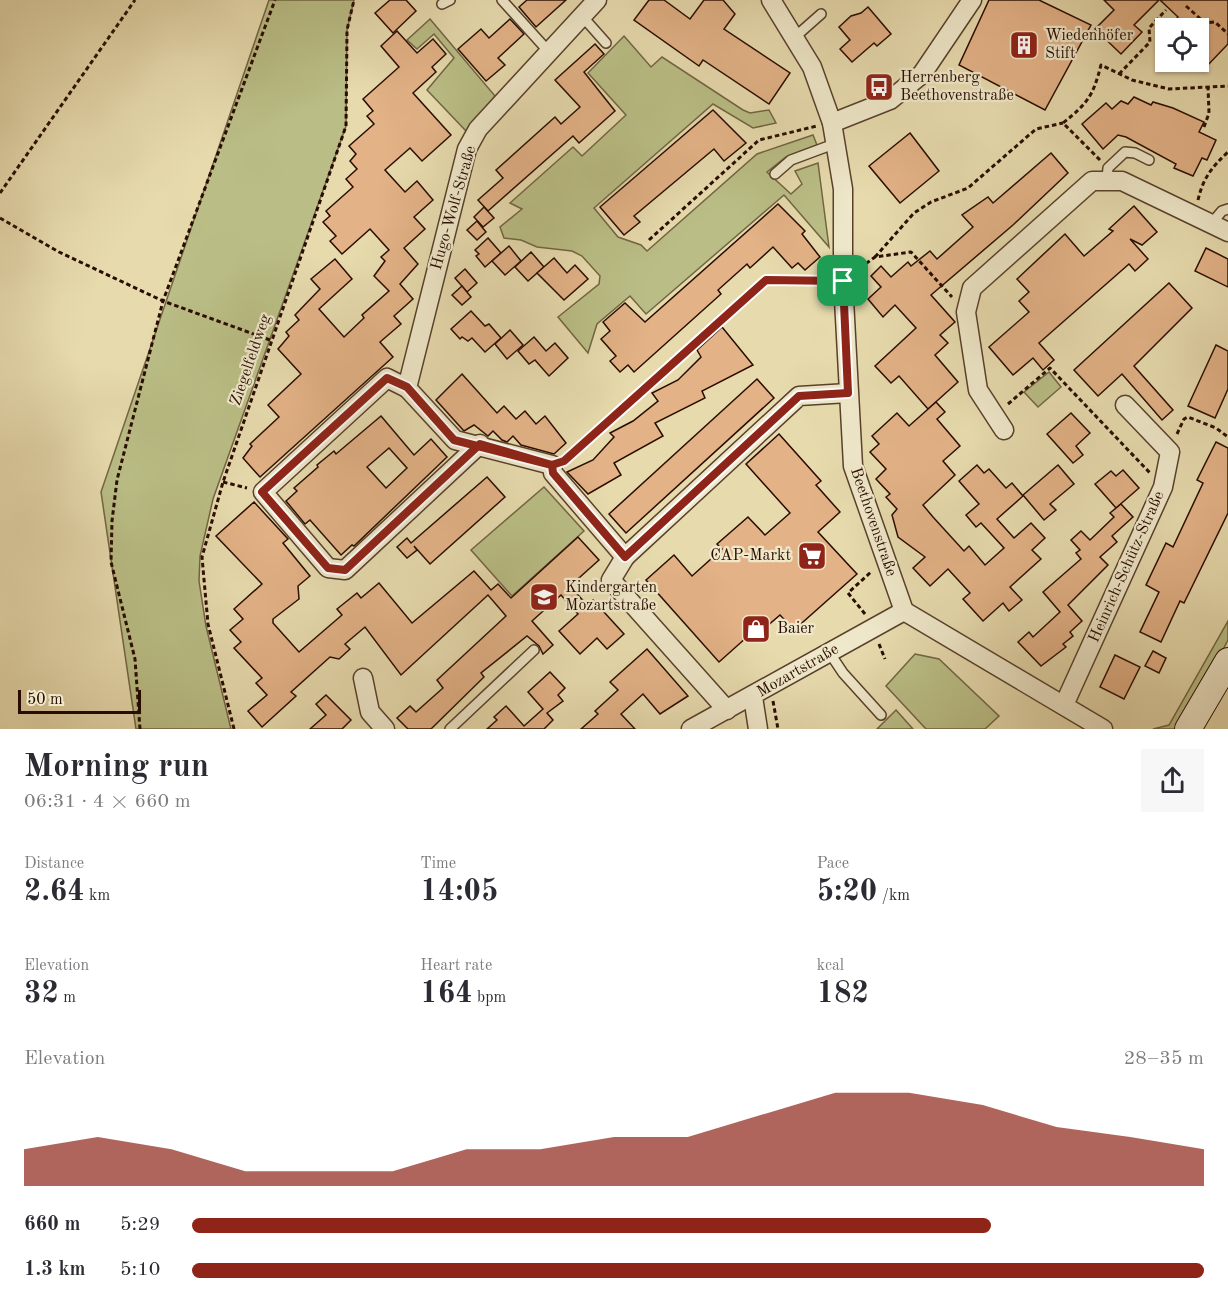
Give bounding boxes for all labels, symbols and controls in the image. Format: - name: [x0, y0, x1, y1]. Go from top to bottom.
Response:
- map controls: [1155, 18, 1209, 72]
- button: locate: [1155, 18, 1209, 72]
- place label: Wiedenhöfer Stift: [1045, 28, 1134, 62]
- building icon: Wiedenhöfer Stift: [1008, 29, 1040, 61]
- place label: Herrenberg Beethovenstraße: [900, 70, 1014, 104]
- bus stop icon: Herrenberg Beethovenstraße: [863, 71, 895, 103]
- street label: Hugo-Wolf-Straße: [429, 144, 479, 272]
- pin: [817, 255, 868, 306]
- icon: arrive: [826, 264, 859, 297]
- street label: Ziegelfeldweg: [228, 312, 274, 408]
- street label: Beethovenstraße: [847, 466, 899, 578]
- street label: Heinrich-Schütz-Straße: [1086, 489, 1168, 645]
- supermarket icon: CAP-Markt: [796, 540, 828, 572]
- place label: CAP-Markt: [710, 548, 791, 564]
- place label: Kindergarten Mozartstraße: [565, 580, 657, 614]
- school or university icon: Kindergarten Mozartstraße: [528, 581, 560, 613]
- shop icon: Baier: [740, 613, 772, 645]
- place label: Baier: [777, 621, 815, 637]
- street label: Mozartstraße: [754, 641, 842, 701]
- scale bar: [18, 687, 141, 714]
- text: 50 m: [27, 692, 63, 708]
- button: share: [1141, 749, 1204, 812]
- text: Morning run: [24, 751, 209, 784]
- text: 06:31 · 4 × 660 m: [24, 792, 191, 812]
- text: Distance: [24, 856, 84, 872]
- text: Time: [420, 856, 456, 872]
- text: Pace: [817, 856, 849, 872]
- text: 2.64: [24, 877, 85, 907]
- text: 14:05: [420, 877, 498, 907]
- text: 5:20: [817, 877, 877, 907]
- text: km: [85, 888, 110, 904]
- text: /km: [877, 888, 910, 904]
- text: Elevation: [24, 958, 89, 974]
- text: Heart rate: [420, 958, 492, 974]
- text: kcal: [817, 958, 844, 974]
- text: 32: [24, 979, 59, 1009]
- text: 164: [420, 979, 473, 1009]
- text: 182: [817, 979, 869, 1009]
- text: m: [59, 990, 76, 1006]
- text: bpm: [473, 990, 506, 1006]
- text: Elevation: [24, 1049, 105, 1069]
- text: 28–35 m: [1124, 1049, 1204, 1069]
- text: 660 m: [24, 1215, 80, 1235]
- text: 5:29: [120, 1215, 160, 1235]
- text: 1.3 km: [24, 1260, 86, 1280]
- text: 5:10: [120, 1260, 160, 1280]

